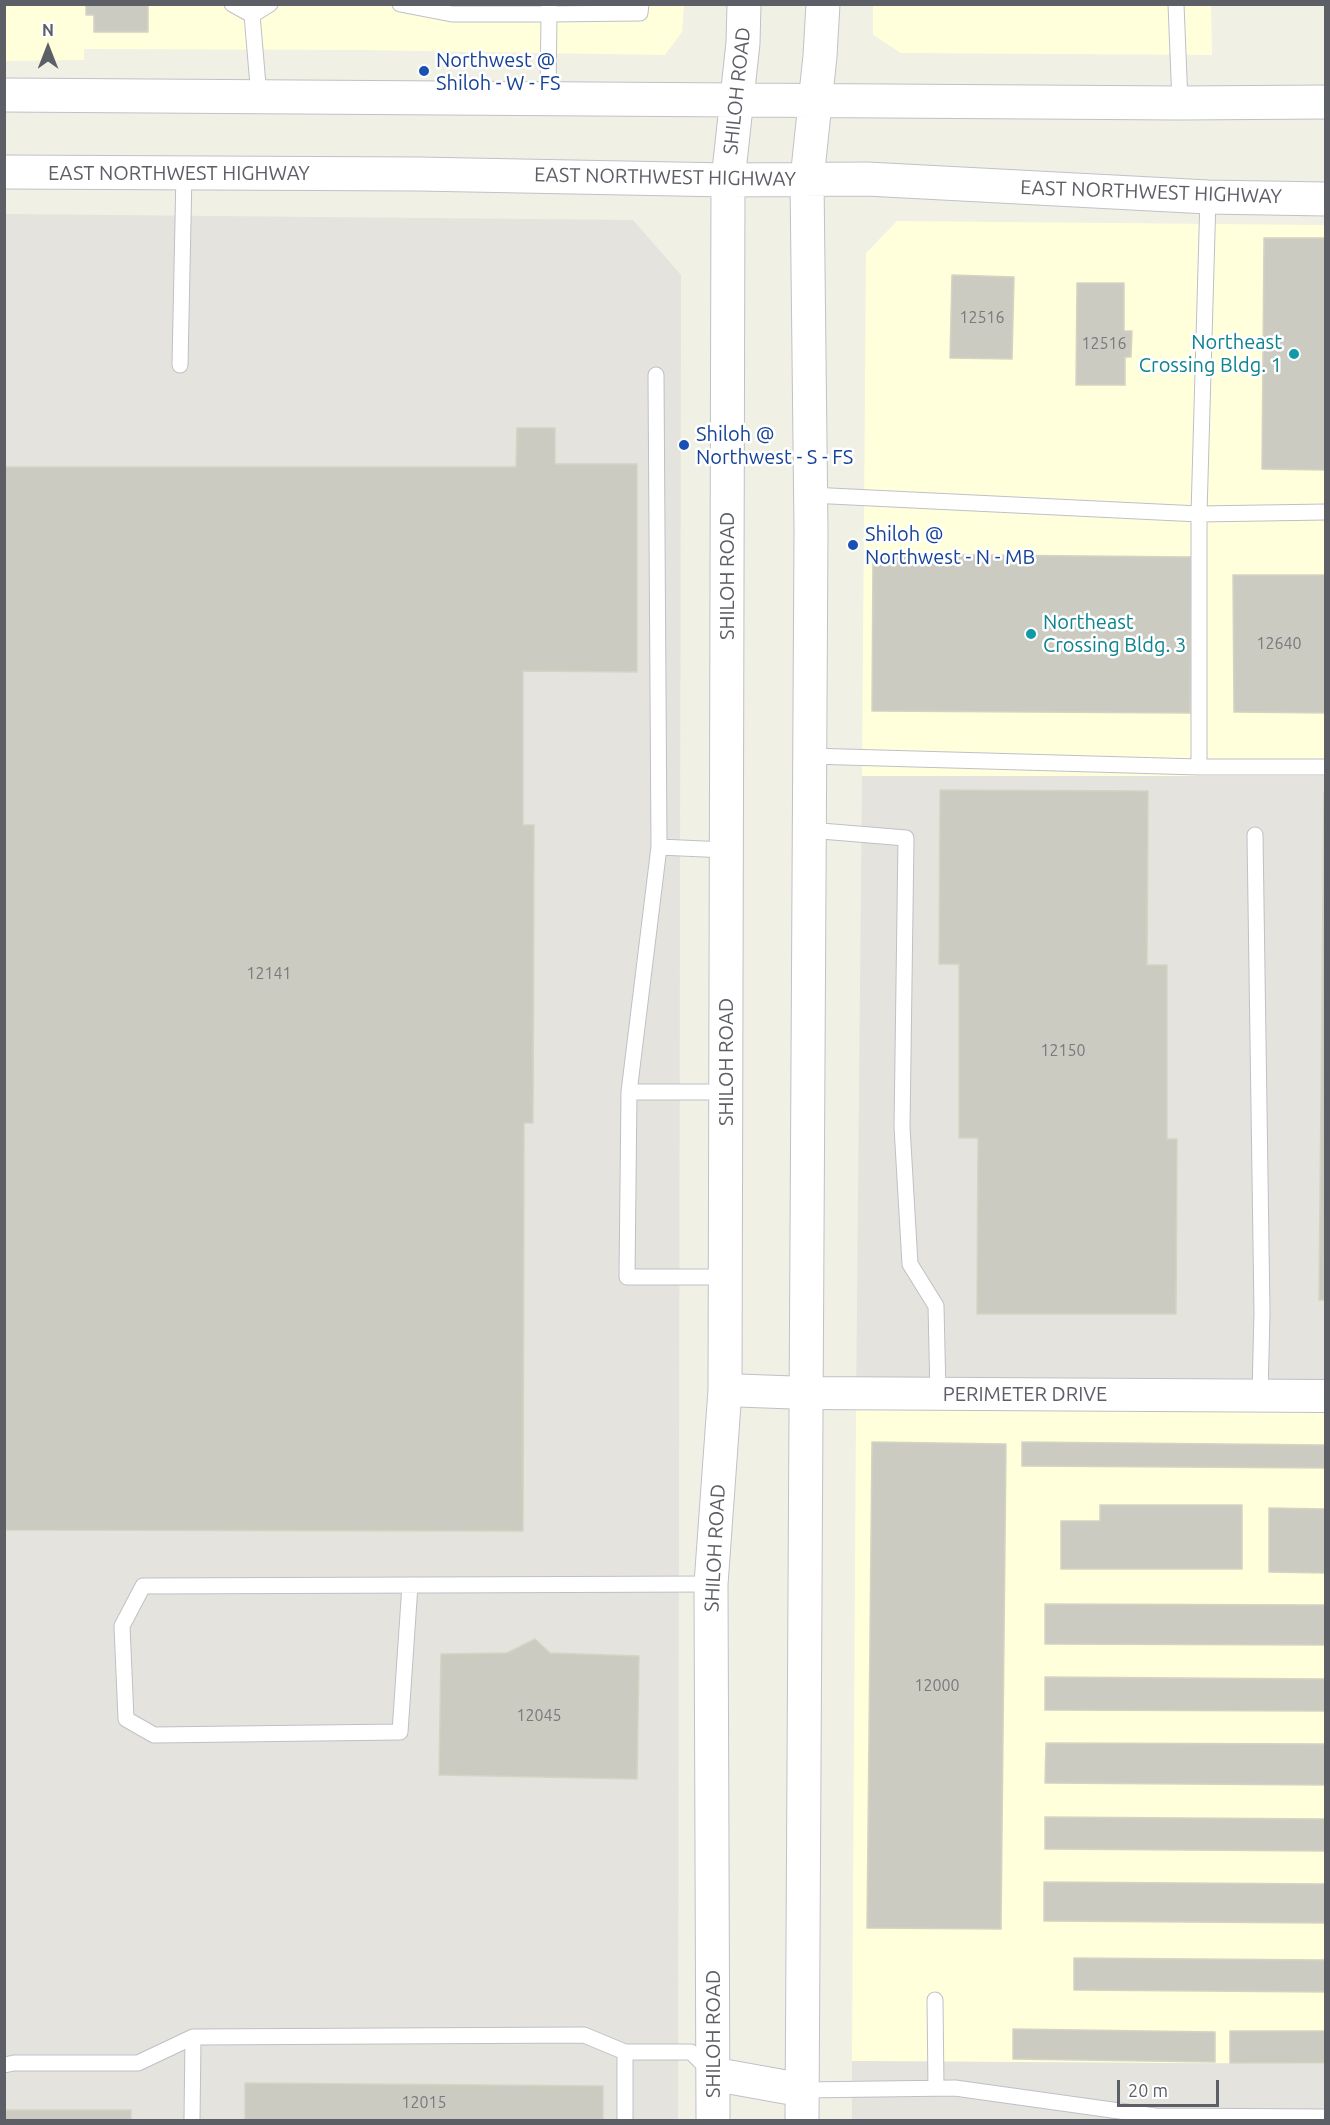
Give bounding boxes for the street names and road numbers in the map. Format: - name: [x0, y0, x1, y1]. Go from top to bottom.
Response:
- street label: SHILOH ROAD: [718, 26, 756, 156]
- street label: EAST NORTHWEST HIGHWAY: [48, 161, 310, 185]
- street label: EAST NORTHWEST HIGHWAY: [534, 163, 796, 191]
- street label: EAST NORTHWEST HIGHWAY: [1020, 175, 1282, 209]
- street label: SHILOH ROAD: [715, 512, 739, 640]
- street label: SHILOH ROAD: [714, 998, 738, 1126]
- street label: PERIMETER DRIVE: [943, 1382, 1107, 1406]
- street label: SHILOH ROAD: [700, 1483, 730, 1613]
- street label: SHILOH ROAD: [701, 1970, 725, 2098]

